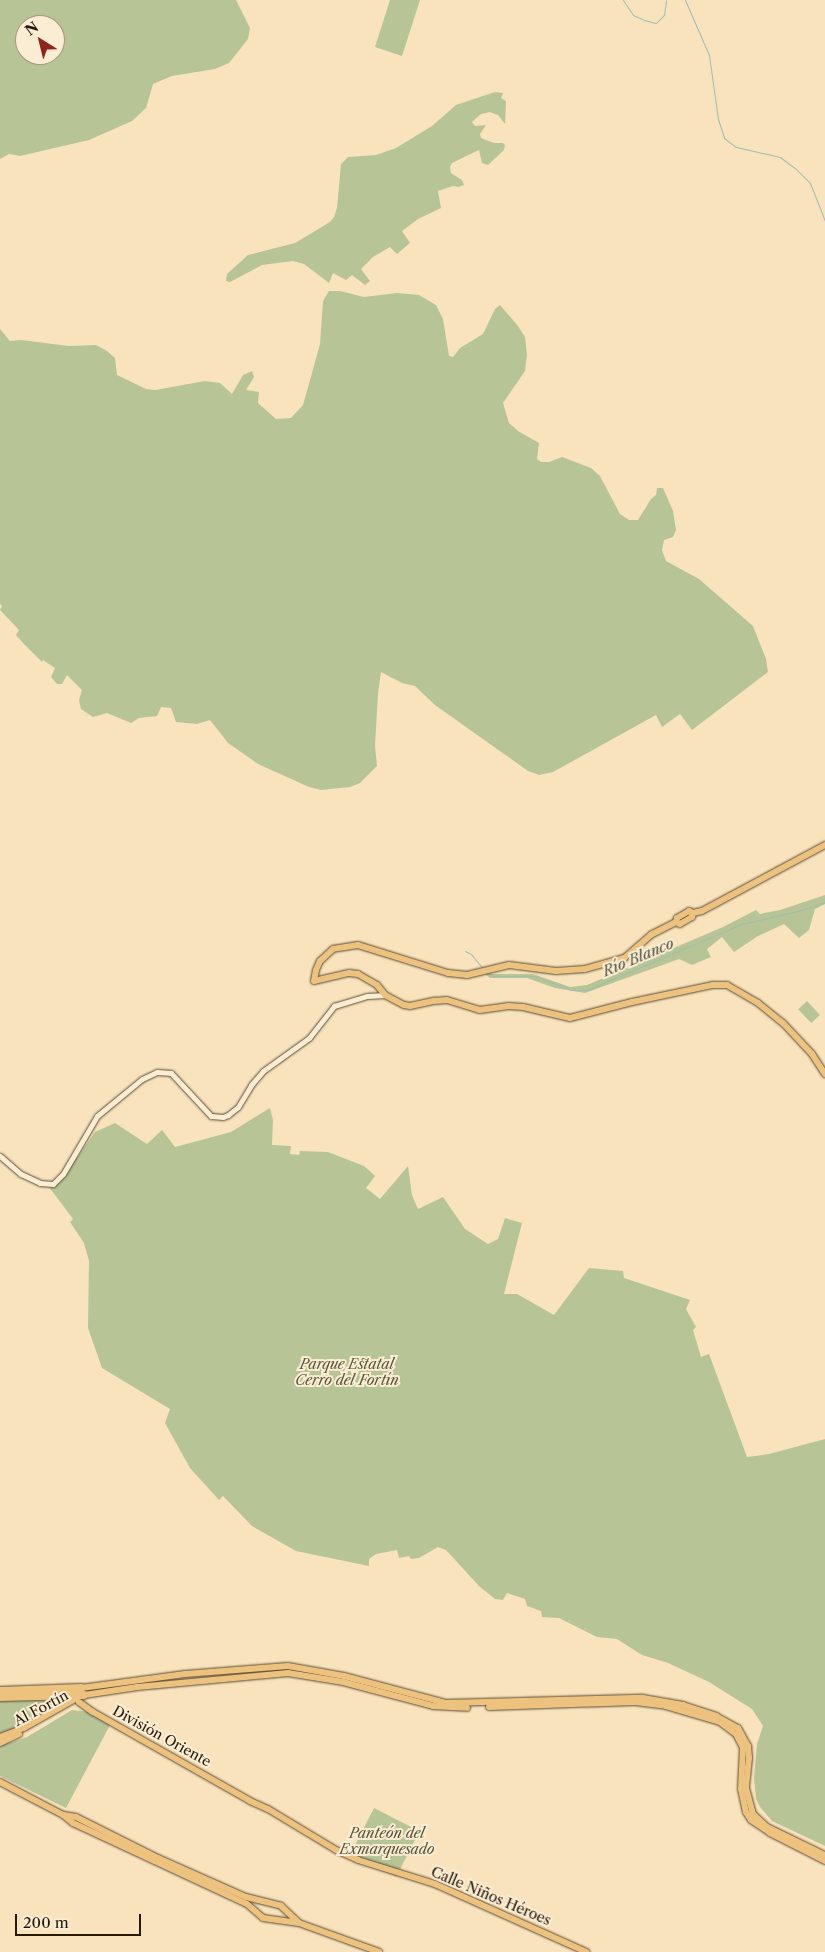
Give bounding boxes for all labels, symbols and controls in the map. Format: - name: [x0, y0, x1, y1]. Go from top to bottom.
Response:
- north arrow: [15, 15, 65, 65]
- text: N: [22, 18, 42, 40]
- water label: Río Blanco: [600, 934, 676, 980]
- park label: Parque Estatal Cerro del Fortín: [295, 1356, 399, 1388]
- street label: Al Fortín: [11, 1687, 71, 1729]
- street label: División Oriente: [110, 1702, 214, 1770]
- park label: Panteón del Exmarquesado: [340, 1825, 434, 1858]
- street label: Calle Niños Héroes: [429, 1863, 553, 1929]
- scale bar: [18, 1904, 144, 1936]
- text: 200 m: [23, 1913, 69, 1932]

